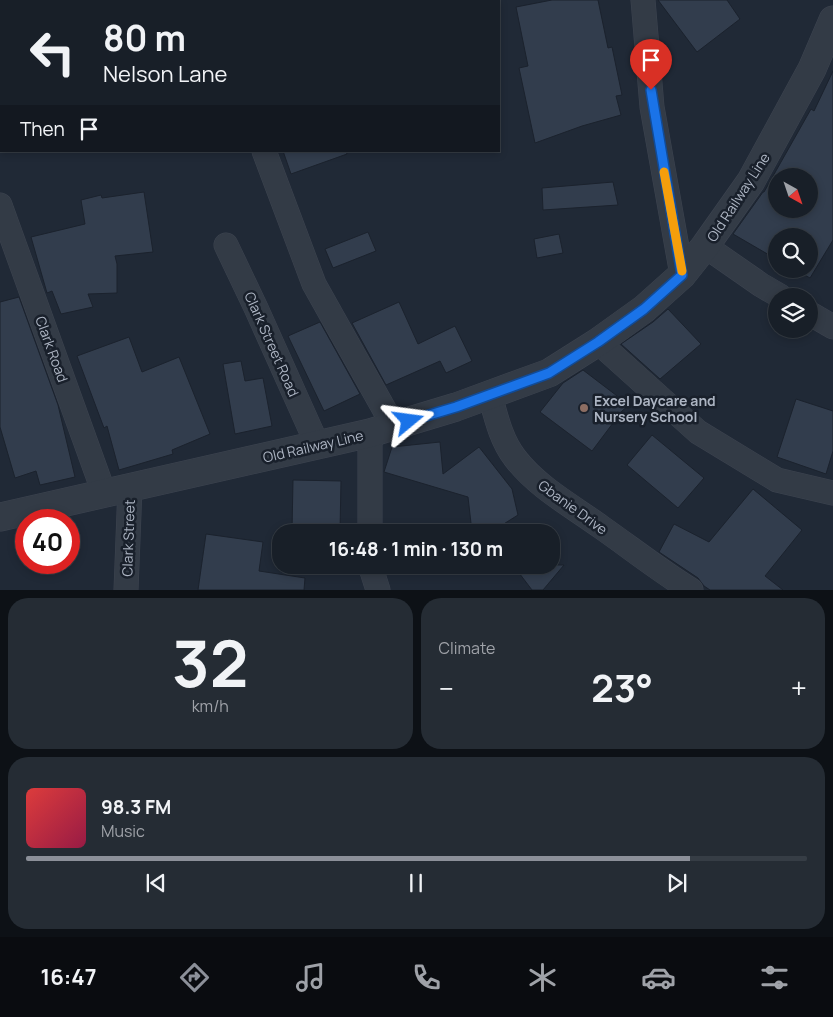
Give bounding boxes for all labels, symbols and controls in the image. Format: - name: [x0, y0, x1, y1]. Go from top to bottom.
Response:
- text: 80 m: [103, 14, 186, 62]
- icon: left: [20, 20, 85, 85]
- pin: [630, 39, 672, 90]
- icon: arrive: [637, 46, 665, 74]
- text: Nelson Lane: [103, 59, 227, 89]
- icon: arrive: [75, 115, 103, 143]
- text: Then: [20, 116, 65, 142]
- street label: Old Railway Line: [702, 149, 774, 245]
- north arrow: [768, 168, 818, 218]
- map controls: [768, 168, 818, 338]
- button: search: [768, 228, 818, 278]
- button: layers: [768, 288, 818, 338]
- street label: Clark Street Road: [240, 289, 304, 399]
- street label: Clark Road: [31, 313, 73, 385]
- place label: Excel Daycare and Nursery School: [594, 391, 716, 426]
- position arrow: [382, 394, 434, 446]
- marker: Excel Daycare and Nursery School: [578, 402, 590, 414]
- street label: Old Railway Line: [261, 425, 365, 467]
- street label: Gbanie Drive: [535, 475, 611, 539]
- street label: Clark Street: [117, 499, 139, 577]
- speed limit sign: 40: [15, 509, 80, 574]
- text: 16:48 · 1 min · 130 m: [329, 536, 503, 562]
- text: 32: [172, 618, 249, 707]
- text: Climate: [439, 637, 495, 659]
- text: 23°: [591, 661, 653, 713]
- text: −: [439, 669, 454, 707]
- text: +: [791, 669, 807, 707]
- text: km/h: [192, 695, 229, 717]
- text: 98.3 FM: [101, 794, 171, 820]
- text: Music: [101, 820, 145, 842]
- icon: previous: [142, 869, 170, 897]
- icon: pause: [402, 869, 430, 897]
- icon: next: [663, 869, 691, 897]
- icon: directions: [177, 960, 212, 995]
- icon: music: [293, 960, 328, 995]
- icon: phone: [409, 960, 444, 995]
- icon: climate: [525, 960, 560, 995]
- icon: car: [641, 960, 676, 995]
- icon: filters: [757, 960, 792, 995]
- text: 16:47: [41, 962, 96, 992]

